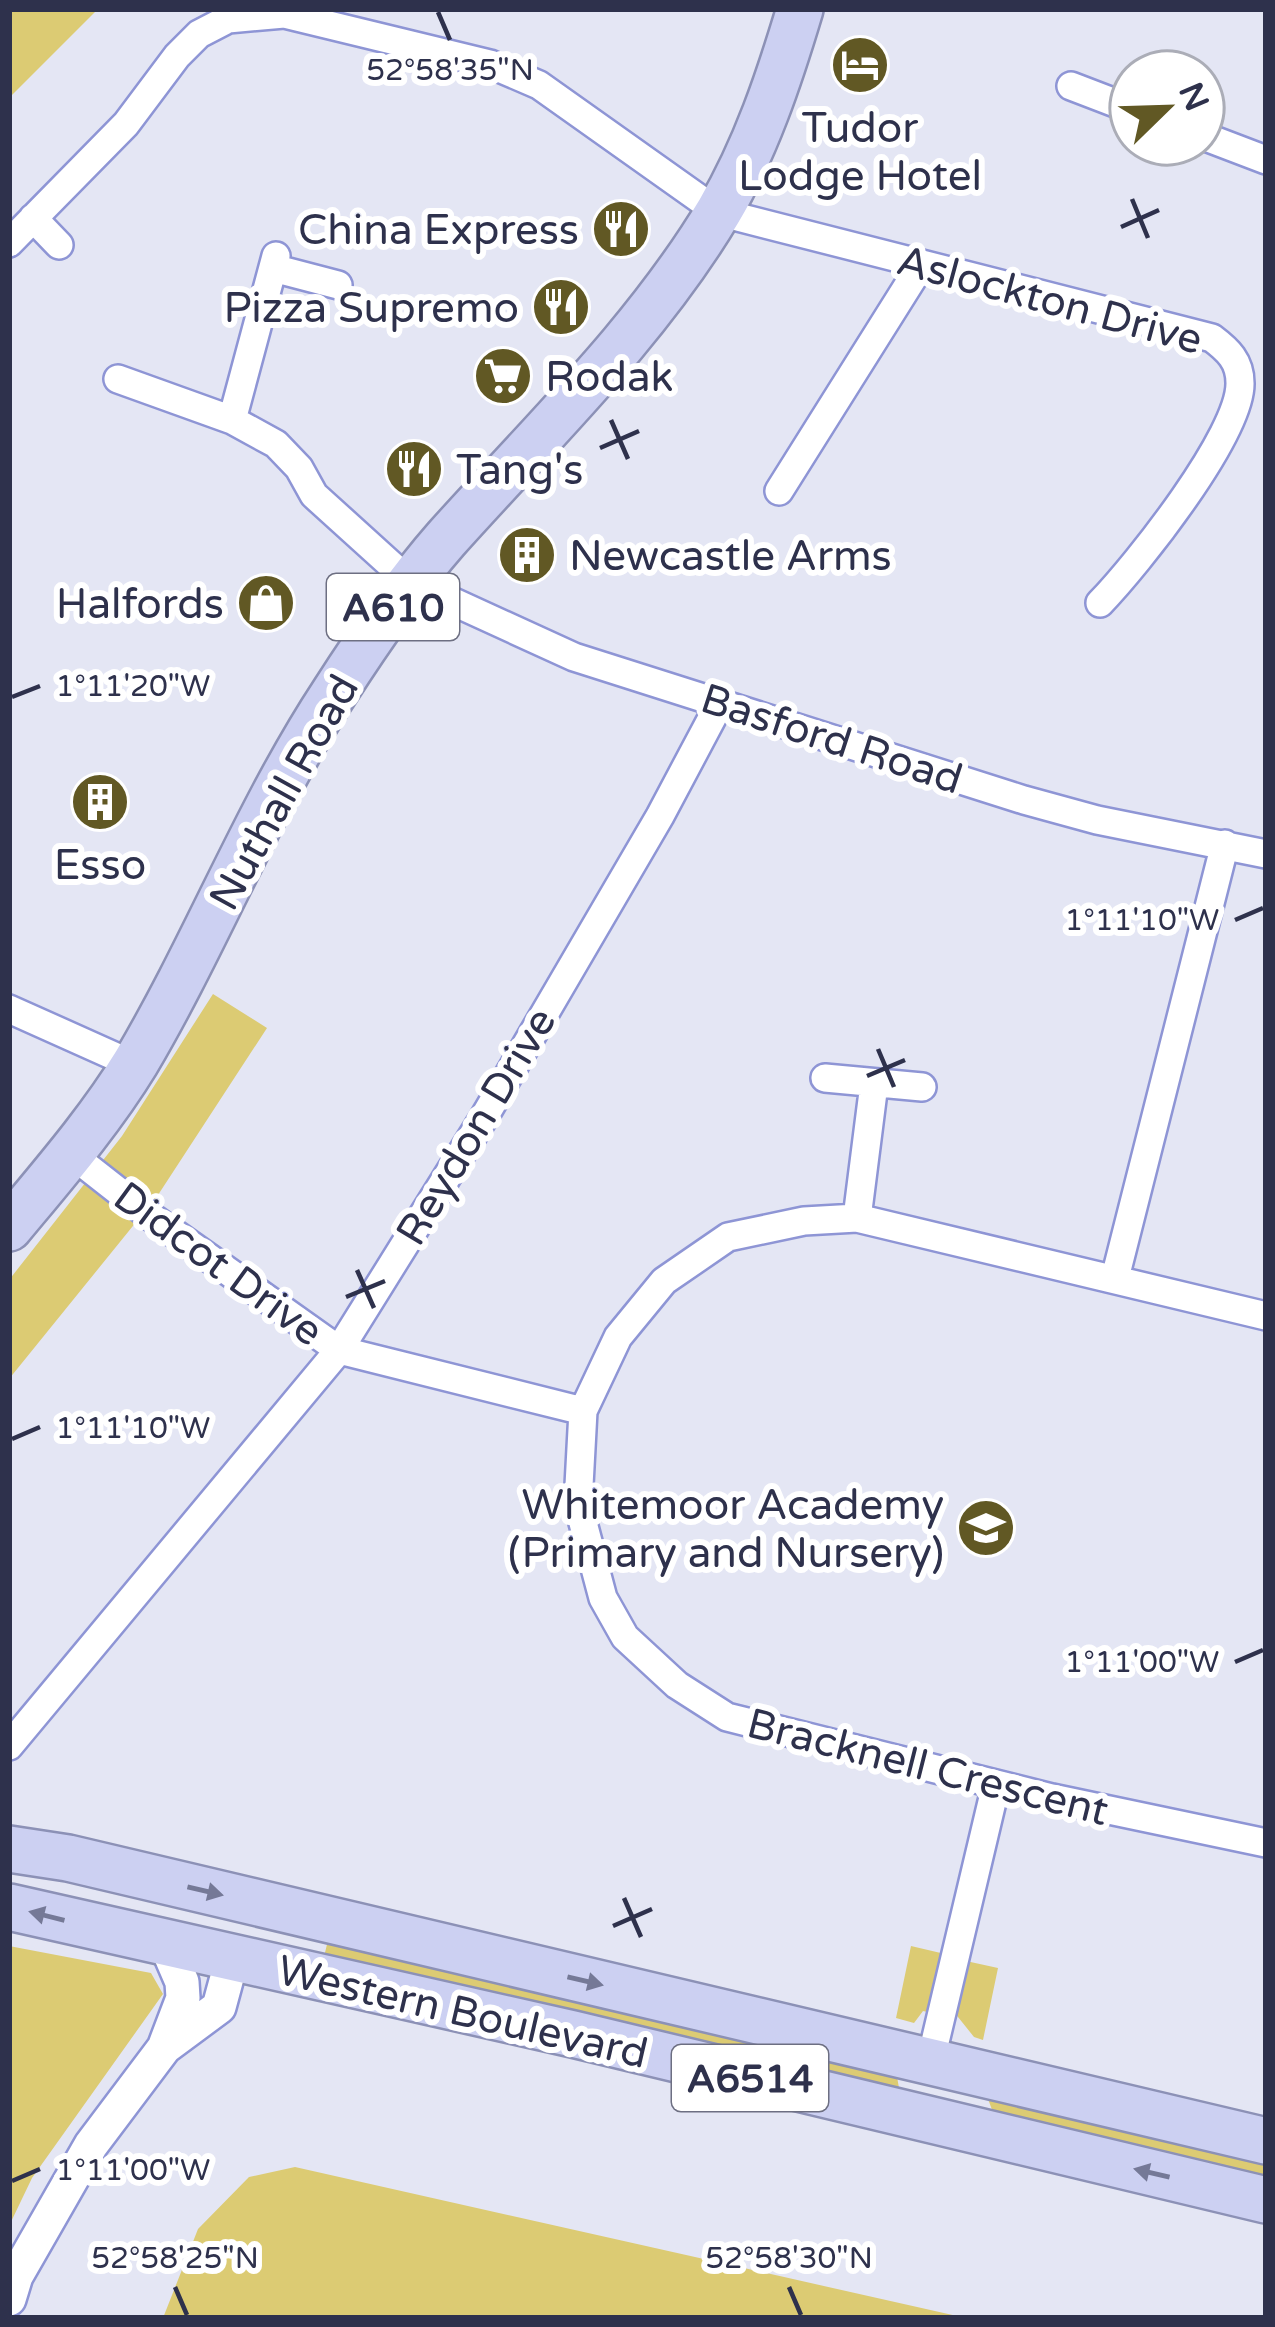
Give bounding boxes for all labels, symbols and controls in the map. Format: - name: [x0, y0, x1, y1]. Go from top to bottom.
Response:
- hotel icon: Tudor Lodge Hotel: [829, 34, 891, 96]
- north arrow: [1107, 48, 1227, 168]
- text: 52°58'35"N: [366, 52, 534, 89]
- text: N: [1170, 77, 1216, 117]
- place label: Tudor Lodge Hotel: [738, 103, 982, 202]
- restaurant icon: China Express: [590, 198, 652, 260]
- place label: China Express: [298, 205, 579, 256]
- street label: Aslockton Drive: [891, 235, 1208, 366]
- restaurant icon: Pizza Supremo: [530, 276, 592, 338]
- place label: Pizza Supremo: [223, 283, 519, 334]
- supermarket icon: Rodak: [472, 345, 534, 407]
- place label: Rodak: [545, 352, 673, 403]
- restaurant icon: Tang's: [383, 438, 445, 500]
- place label: Tang's: [456, 445, 583, 496]
- building icon: Newcastle Arms: [496, 524, 558, 586]
- place label: Newcastle Arms: [569, 531, 892, 582]
- shop icon: Halfords: [235, 572, 297, 634]
- road number: A610: [327, 574, 459, 640]
- place label: Halfords: [56, 579, 224, 630]
- street label: Nuthall Road: [199, 666, 370, 919]
- text: 1°11'20"W: [56, 668, 210, 705]
- street label: Basford Road: [694, 673, 969, 806]
- building icon: Esso: [69, 771, 131, 833]
- place label: Esso: [54, 840, 146, 891]
- text: 1°11'10"W: [1065, 902, 1219, 939]
- street label: Reydon Drive: [385, 999, 567, 1255]
- street label: Didcot Drive: [104, 1171, 333, 1357]
- text: 1°11'10"W: [56, 1410, 210, 1447]
- place label: Whitemoor Academy (Primary and Nursery): [508, 1480, 944, 1579]
- school or university icon: Whitemoor Academy (Primary and Nursery): [955, 1497, 1017, 1559]
- text: 1°11'00"W: [1065, 1644, 1219, 1681]
- street label: Bracknell Crescent: [742, 1698, 1113, 1837]
- one-way arrow: [187, 1882, 224, 1901]
- one-way arrow: [28, 1906, 65, 1925]
- street label: Western Boulevard: [273, 1945, 653, 2080]
- one-way arrow: [566, 1972, 603, 1991]
- road number: A6514: [672, 2045, 828, 2111]
- text: 1°11'00"W: [56, 2152, 210, 2189]
- one-way arrow: [1134, 2163, 1171, 2182]
- text: 52°58'25"N: [91, 2240, 259, 2277]
- text: 52°58'30"N: [705, 2240, 873, 2277]

